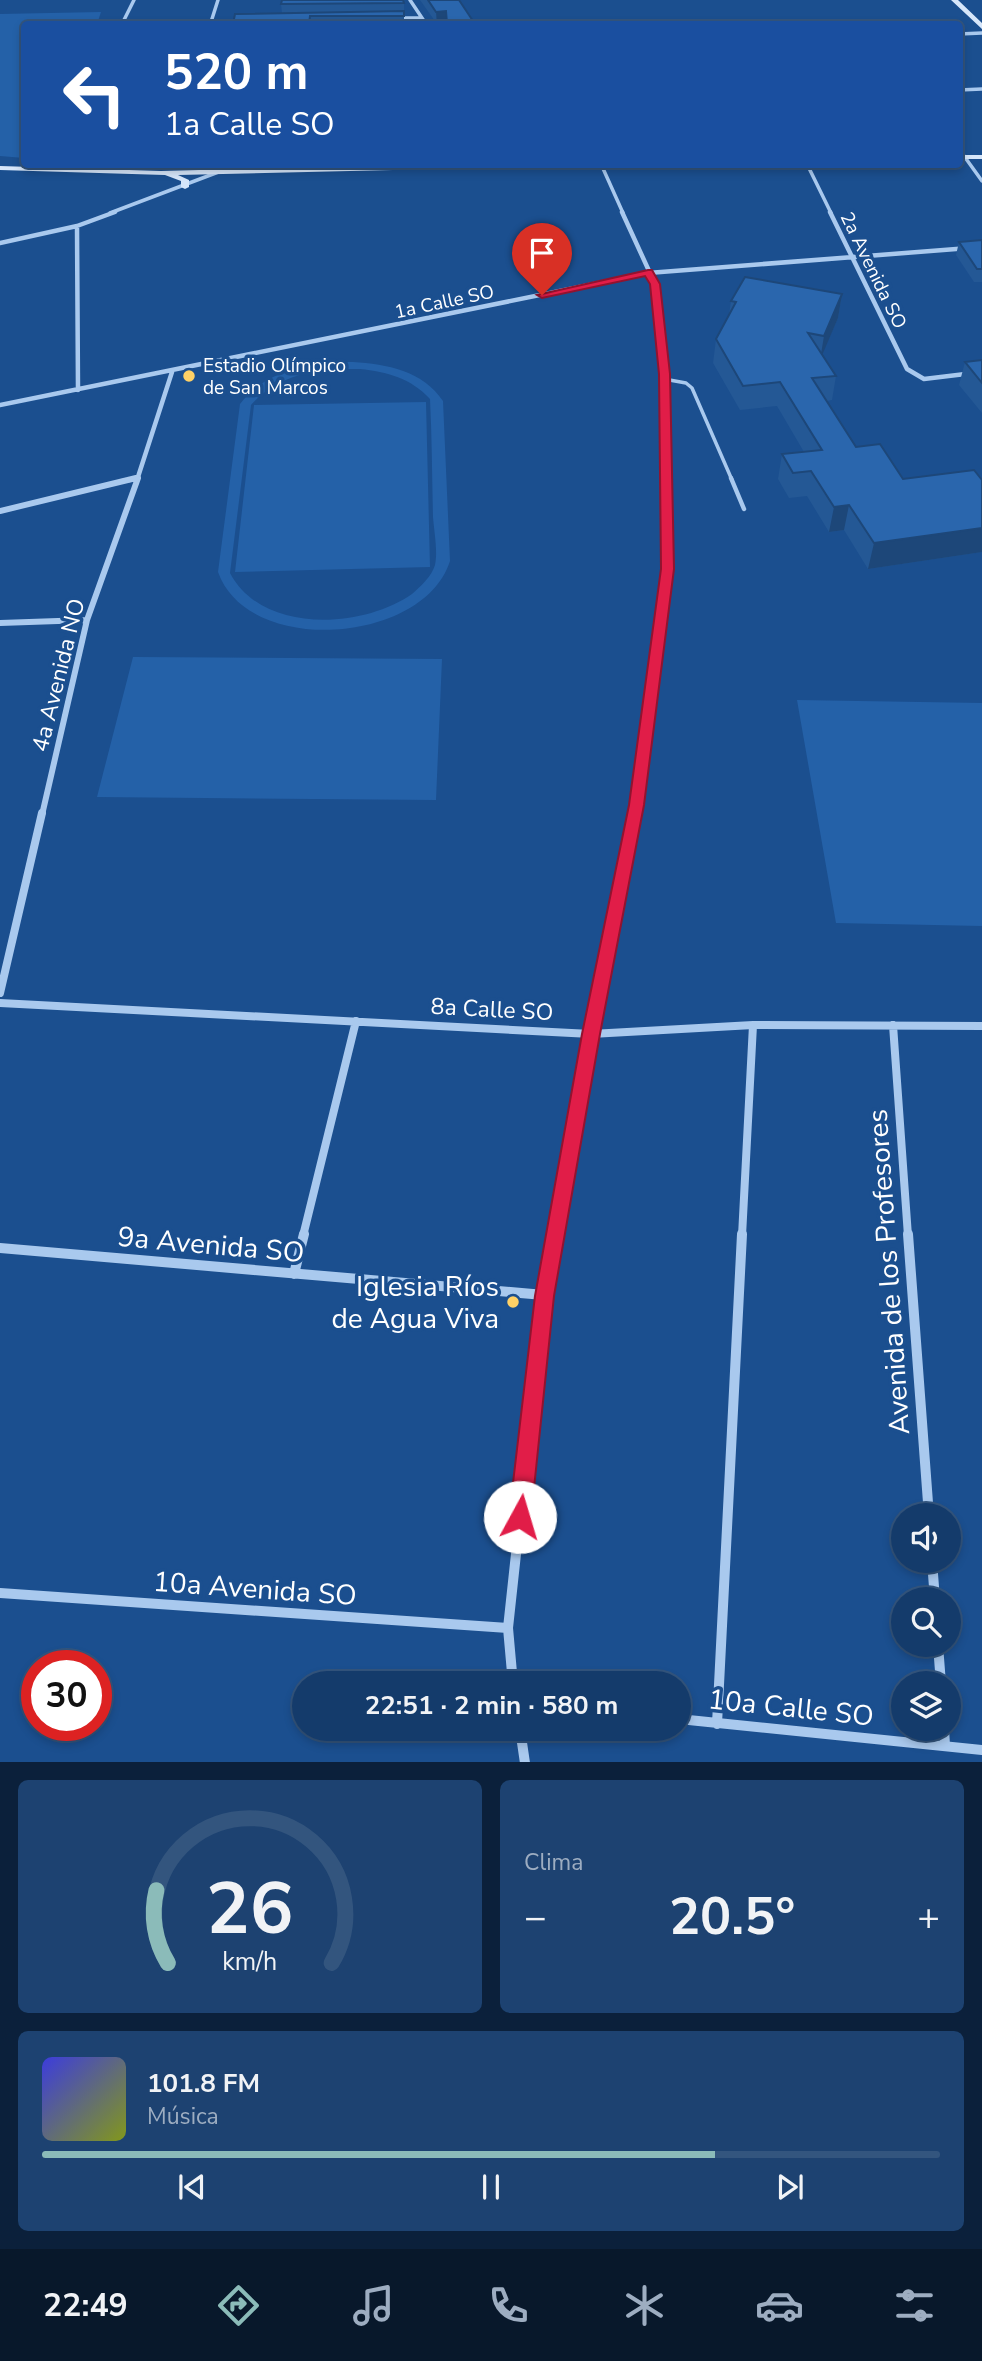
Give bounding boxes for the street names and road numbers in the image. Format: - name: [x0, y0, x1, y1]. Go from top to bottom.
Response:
- street label: 2a Avenida SO: [834, 208, 913, 333]
- street label: 1a Calle SO: [392, 279, 496, 325]
- street label: 4a Avenida NO: [25, 595, 92, 755]
- street label: 8a Calle SO: [430, 991, 554, 1028]
- street label: Avenida de los Profesores: [859, 1108, 919, 1436]
- street label: 9a Avenida SO: [116, 1218, 306, 1272]
- street label: 10a Avenida SO: [152, 1563, 358, 1615]
- street label: 10a Calle SO: [706, 1680, 875, 1736]

